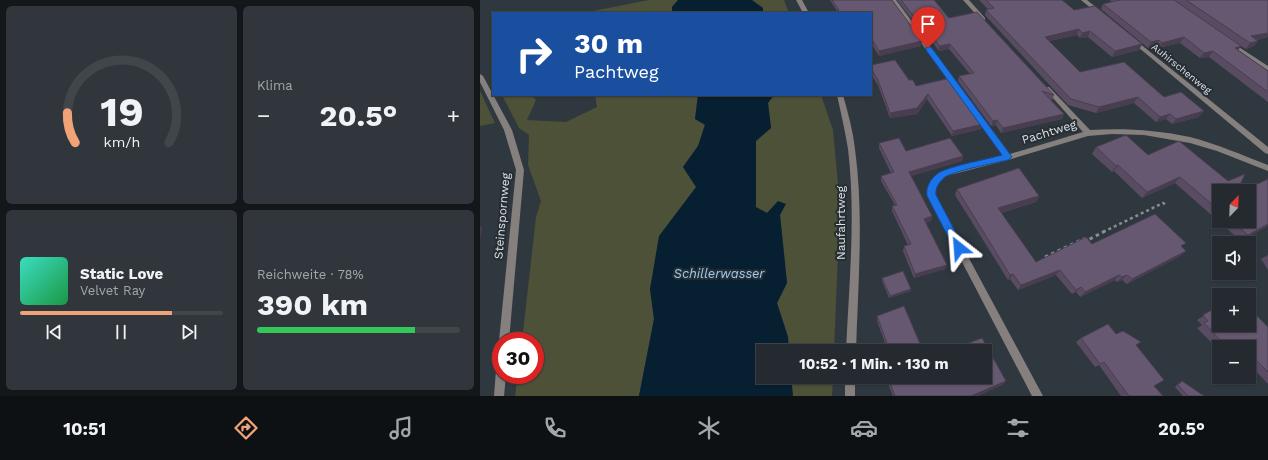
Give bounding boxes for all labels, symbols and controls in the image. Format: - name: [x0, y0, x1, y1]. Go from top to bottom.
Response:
- pin: [911, 7.0, 945, 48]
- icon: arrive: [917, 13, 939, 35]
- text: 30 m: [574, 27, 643, 60]
- icon: right: [508, 28, 560, 80]
- street label: Auhirschenweg: [1150, 41, 1214, 96]
- text: Pachtweg: [574, 61, 659, 82]
- text: Klima: [257, 78, 293, 93]
- text: 19: [100, 87, 143, 136]
- text: 20.5°: [320, 98, 397, 133]
- text: −: [257, 103, 270, 128]
- text: +: [447, 103, 460, 128]
- street label: Pachtweg: [1020, 117, 1079, 147]
- text: km/h: [103, 134, 140, 150]
- street label: Steinspornweg: [491, 172, 513, 260]
- north arrow: [1212, 184, 1256, 228]
- map controls: [1212, 184, 1256, 384]
- street label: Naufahrtweg: [834, 185, 848, 260]
- position arrow: [938, 227, 980, 269]
- button: sound: [1212, 236, 1256, 280]
- text: Static Love: [80, 265, 163, 283]
- water label: Schillerwasser: [674, 266, 765, 281]
- text: Reichweite · 78%: [257, 267, 364, 282]
- text: Velvet Ray: [80, 283, 145, 298]
- text: 390 km: [257, 287, 368, 322]
- button: +: [1212, 288, 1256, 332]
- icon: previous: [43, 321, 65, 343]
- icon: pause: [110, 321, 132, 343]
- icon: next: [178, 321, 200, 343]
- speed limit sign: 30: [492, 332, 544, 384]
- button: −: [1212, 340, 1256, 384]
- text: 10:52 · 1 Min. · 130 m: [799, 355, 949, 373]
- icon: directions: [232, 414, 260, 442]
- icon: music: [387, 414, 415, 442]
- icon: phone: [541, 414, 569, 442]
- icon: climate: [695, 414, 723, 442]
- icon: car: [850, 414, 878, 442]
- icon: filters: [1004, 414, 1032, 442]
- text: 10:51: [63, 418, 106, 439]
- text: 20.5°: [1158, 418, 1205, 439]

